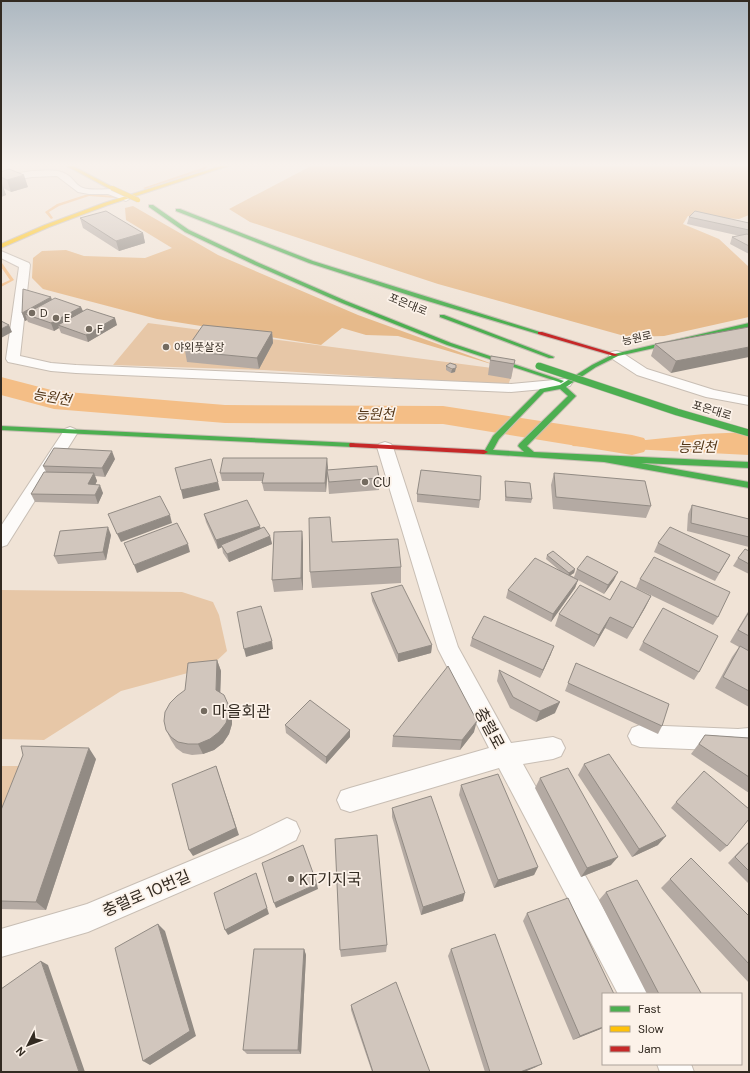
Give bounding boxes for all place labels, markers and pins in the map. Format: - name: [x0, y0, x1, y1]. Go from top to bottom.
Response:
- place label: D: [40, 306, 48, 320]
- marker: D: [27, 308, 37, 318]
- place label: E: [64, 311, 70, 325]
- marker: E: [51, 313, 61, 323]
- place label: F: [97, 322, 103, 336]
- marker: F: [84, 324, 94, 334]
- place label: 야외풋살장: [174, 340, 225, 354]
- marker: 야외풋살장: [161, 342, 171, 352]
- place label: CU: [373, 474, 391, 491]
- marker: CU: [360, 477, 370, 487]
- place label: 마을회관: [212, 701, 271, 722]
- marker: 마을회관: [199, 706, 209, 716]
- place label: KT기지국: [299, 869, 361, 890]
- marker: KT기지국: [286, 874, 296, 884]

